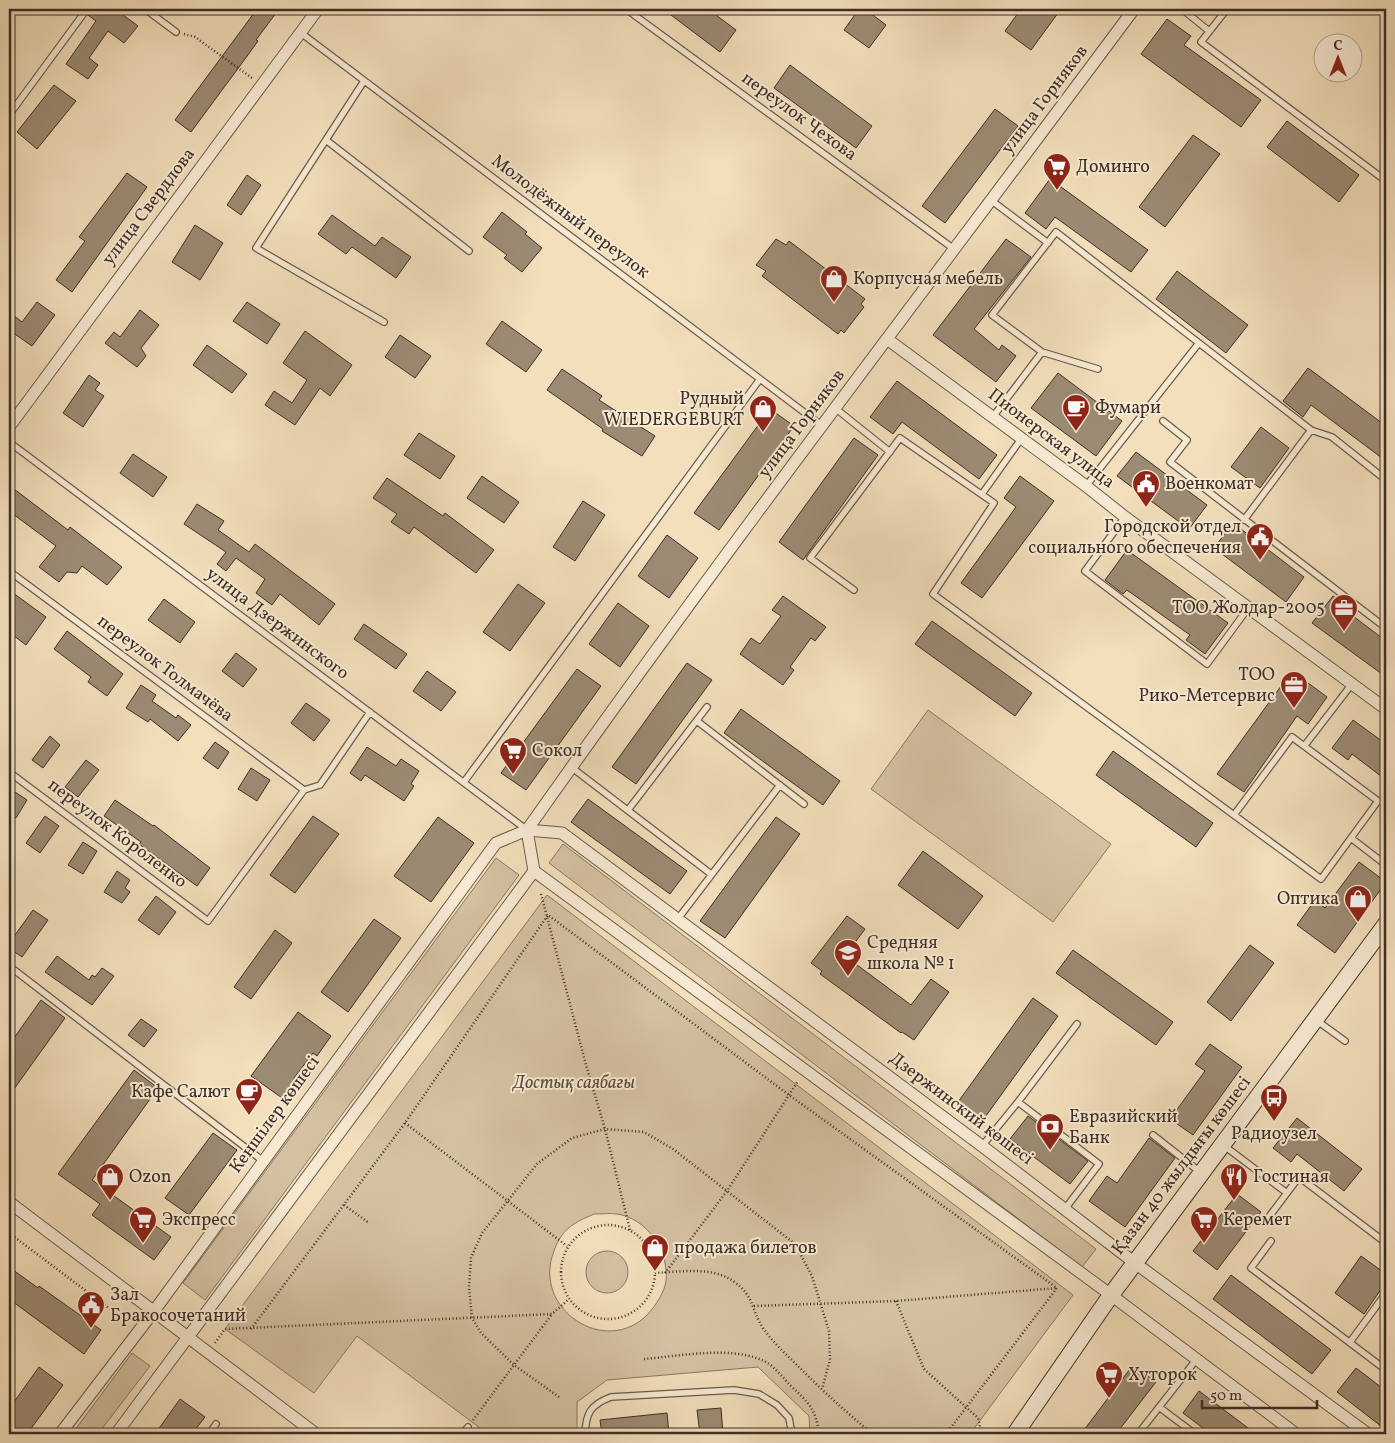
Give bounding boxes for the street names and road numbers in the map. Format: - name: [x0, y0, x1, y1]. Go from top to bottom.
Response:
- street label: улица Горняков: [996, 40, 1094, 160]
- street label: переулок Чехова: [736, 67, 862, 167]
- street label: улица Свердлова: [97, 143, 201, 271]
- street label: Молодёжный переулок: [486, 149, 655, 285]
- street label: улица Горняков: [753, 364, 851, 484]
- street label: Пионерская улица: [982, 383, 1120, 495]
- street label: улица Дзержинского: [200, 562, 354, 686]
- street label: переулок Толмачёва: [92, 610, 238, 728]
- street label: переулок Короленко: [42, 773, 192, 895]
- street label: Дзержинский көшесі: [884, 1046, 1038, 1172]
- street label: Кеншілер көшесі: [224, 1051, 326, 1179]
- street label: Қазан 40 жылдығы көшесі: [1106, 1072, 1258, 1260]

